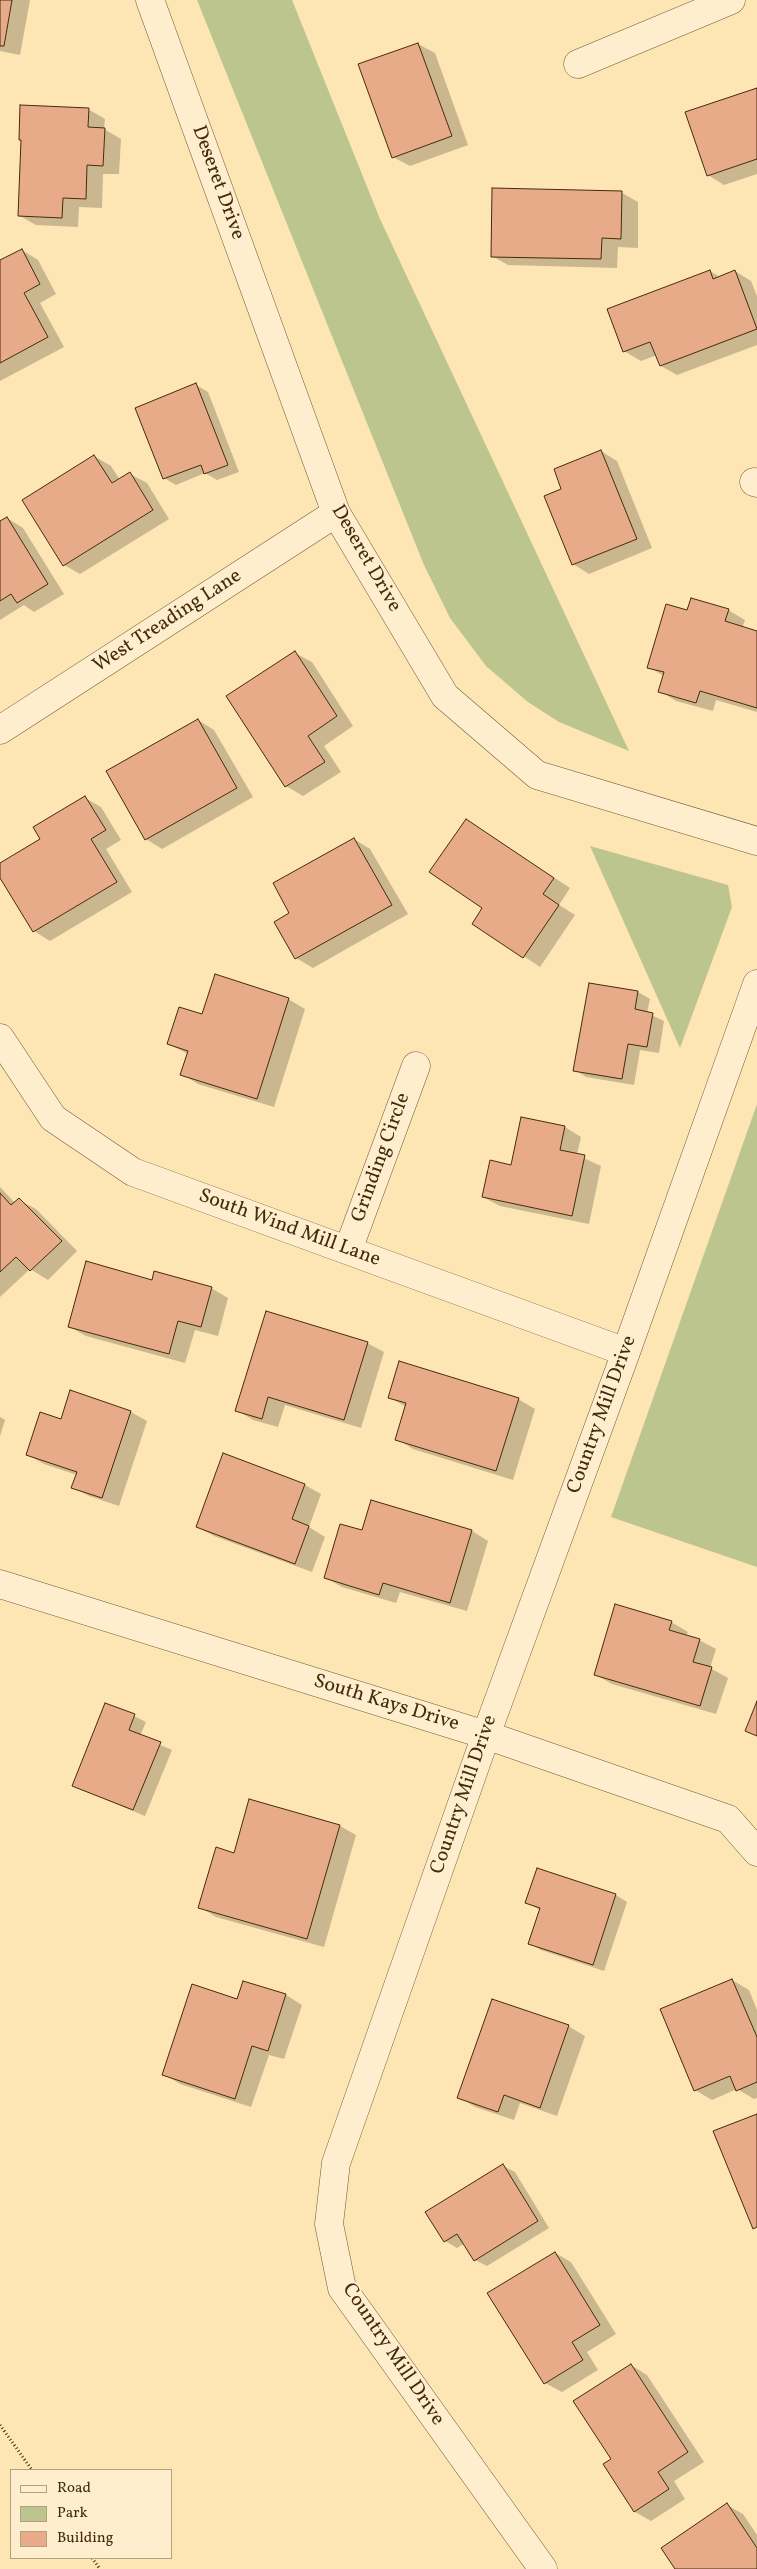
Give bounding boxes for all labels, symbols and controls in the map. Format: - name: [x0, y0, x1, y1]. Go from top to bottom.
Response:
- street label: Deseret Drive: [185, 123, 249, 243]
- street label: Deseret Drive: [325, 501, 405, 617]
- street label: West Treading Lane: [89, 565, 247, 679]
- street label: Grinding Circle: [348, 1090, 416, 1226]
- street label: South Wind Mill Lane: [195, 1185, 383, 1273]
- street label: Country Mill Drive: [563, 1333, 643, 1497]
- street label: South Kays Drive: [310, 1670, 462, 1738]
- street label: Country Mill Drive: [427, 1712, 503, 1878]
- street label: Country Mill Drive: [335, 2279, 449, 2431]
- legend: [10, 2469, 172, 2559]
- text: Road: [57, 2478, 91, 2499]
- text: Park: [57, 2503, 88, 2524]
- text: Building: [57, 2528, 113, 2549]

